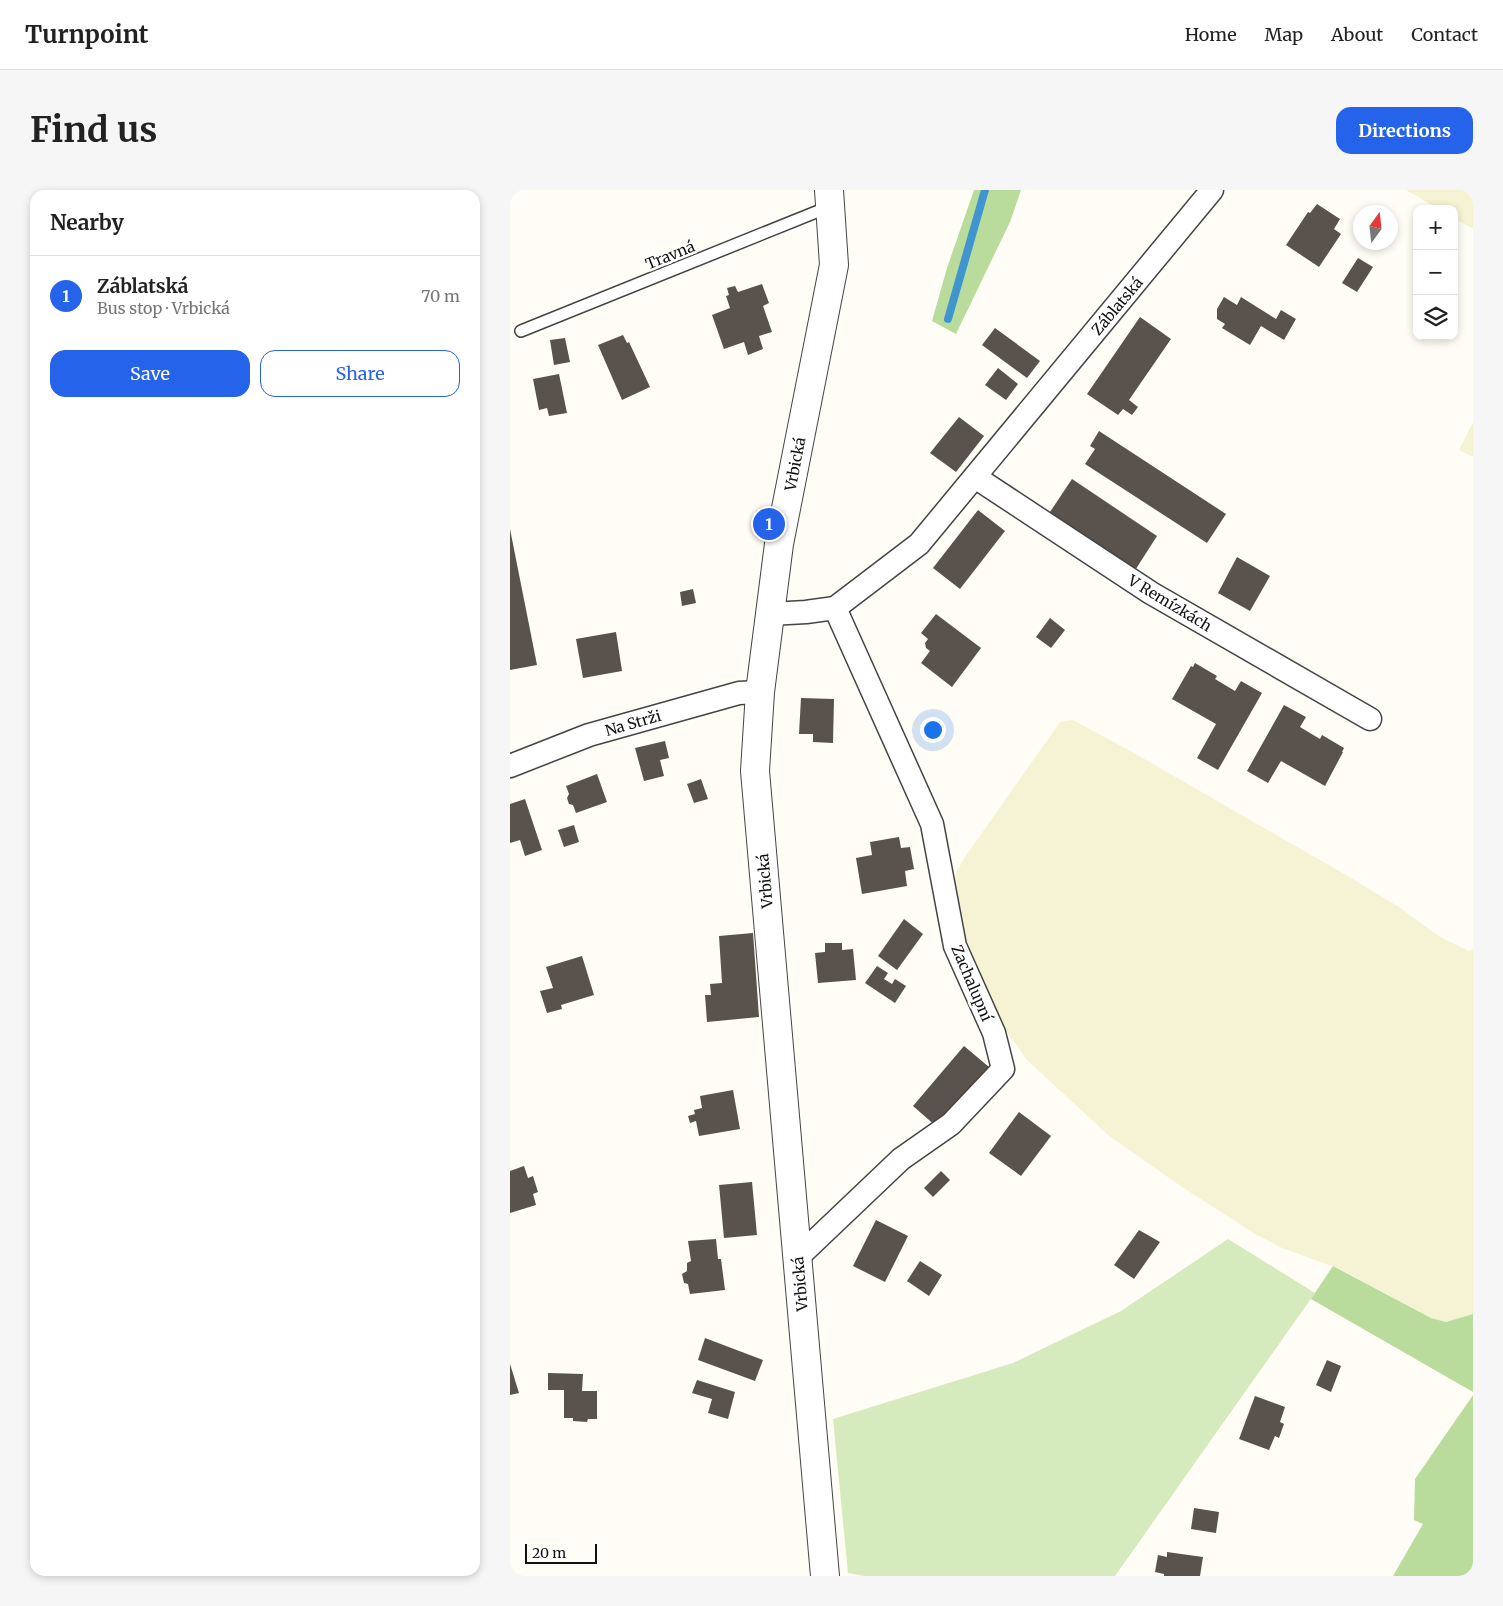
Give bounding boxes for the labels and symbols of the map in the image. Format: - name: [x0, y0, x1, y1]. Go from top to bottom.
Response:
- north arrow: [1353, 205, 1398, 250]
- street label: Travná: [643, 237, 697, 273]
- street label: Záblatská: [1087, 273, 1147, 339]
- street label: Vrbická: [780, 435, 810, 494]
- pin: 1: [753, 505, 785, 543]
- street label: V Remízkách: [1124, 570, 1215, 635]
- street label: Na Strži: [603, 706, 663, 740]
- your location: [920, 717, 946, 743]
- street label: Vrbická: [753, 853, 777, 910]
- street label: Zachalupní: [947, 942, 997, 1025]
- street label: Vrbická: [788, 1256, 812, 1313]
- scale bar: [525, 1541, 598, 1564]

